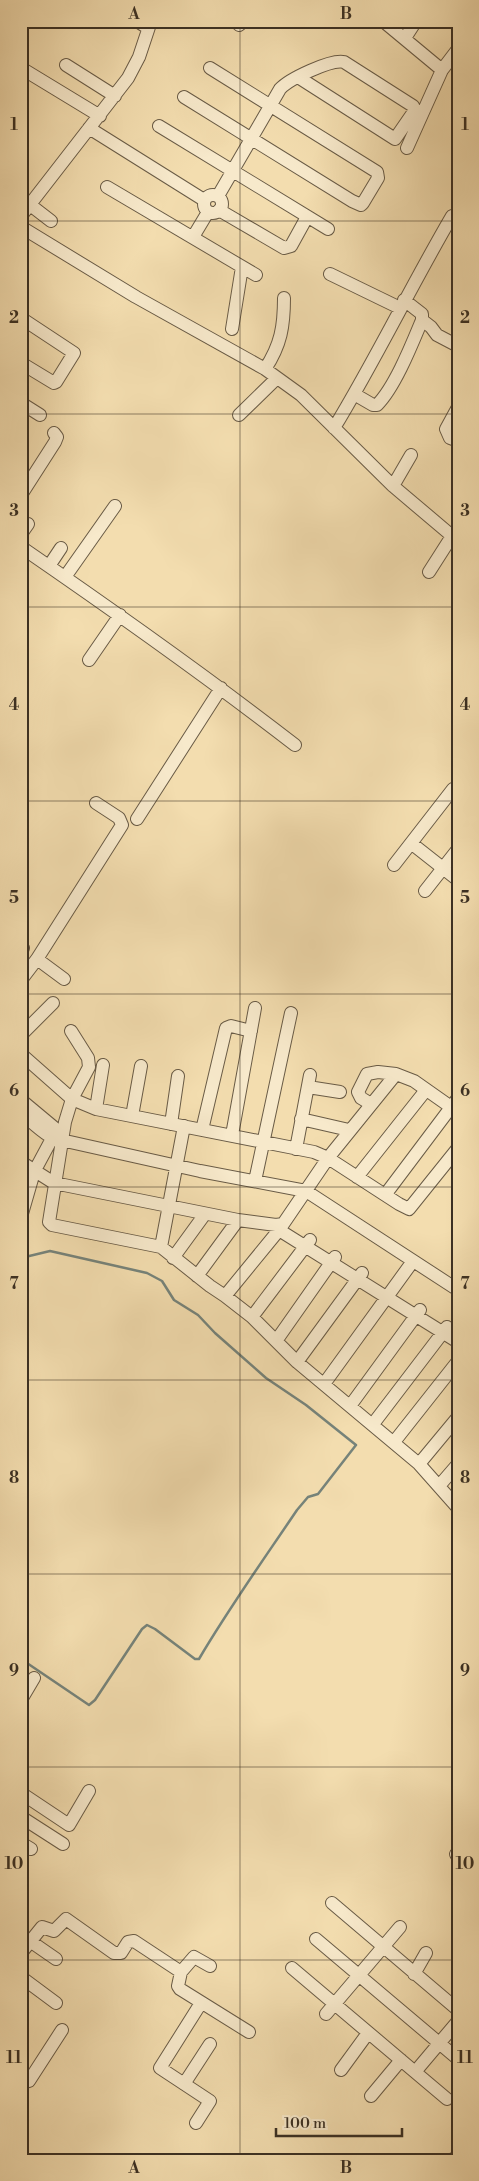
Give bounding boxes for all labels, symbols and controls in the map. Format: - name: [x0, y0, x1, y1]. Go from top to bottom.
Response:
- text: A: [127, 4, 140, 24]
- text: B: [340, 4, 352, 24]
- text: 1: [10, 115, 18, 135]
- text: 1: [461, 115, 469, 135]
- text: 2: [9, 308, 19, 328]
- text: 2: [460, 308, 470, 328]
- text: 3: [9, 501, 19, 521]
- text: 3: [460, 501, 470, 521]
- text: 4: [9, 695, 20, 715]
- text: 4: [460, 695, 471, 715]
- text: 5: [9, 888, 19, 908]
- text: 5: [460, 888, 470, 908]
- text: 6: [9, 1081, 19, 1101]
- text: 6: [460, 1081, 470, 1101]
- text: 7: [9, 1274, 19, 1294]
- text: 7: [460, 1274, 470, 1294]
- text: 8: [9, 1468, 19, 1488]
- text: 8: [460, 1468, 470, 1488]
- text: 9: [9, 1661, 19, 1681]
- text: 9: [460, 1661, 470, 1681]
- text: 10: [5, 1854, 23, 1874]
- text: 10: [456, 1854, 474, 1874]
- text: 11: [6, 2048, 22, 2068]
- text: 11: [457, 2048, 473, 2068]
- scale bar: [276, 2106, 403, 2138]
- text: 100 m: [284, 2114, 326, 2133]
- text: A: [127, 2158, 140, 2178]
- text: B: [340, 2158, 352, 2178]

